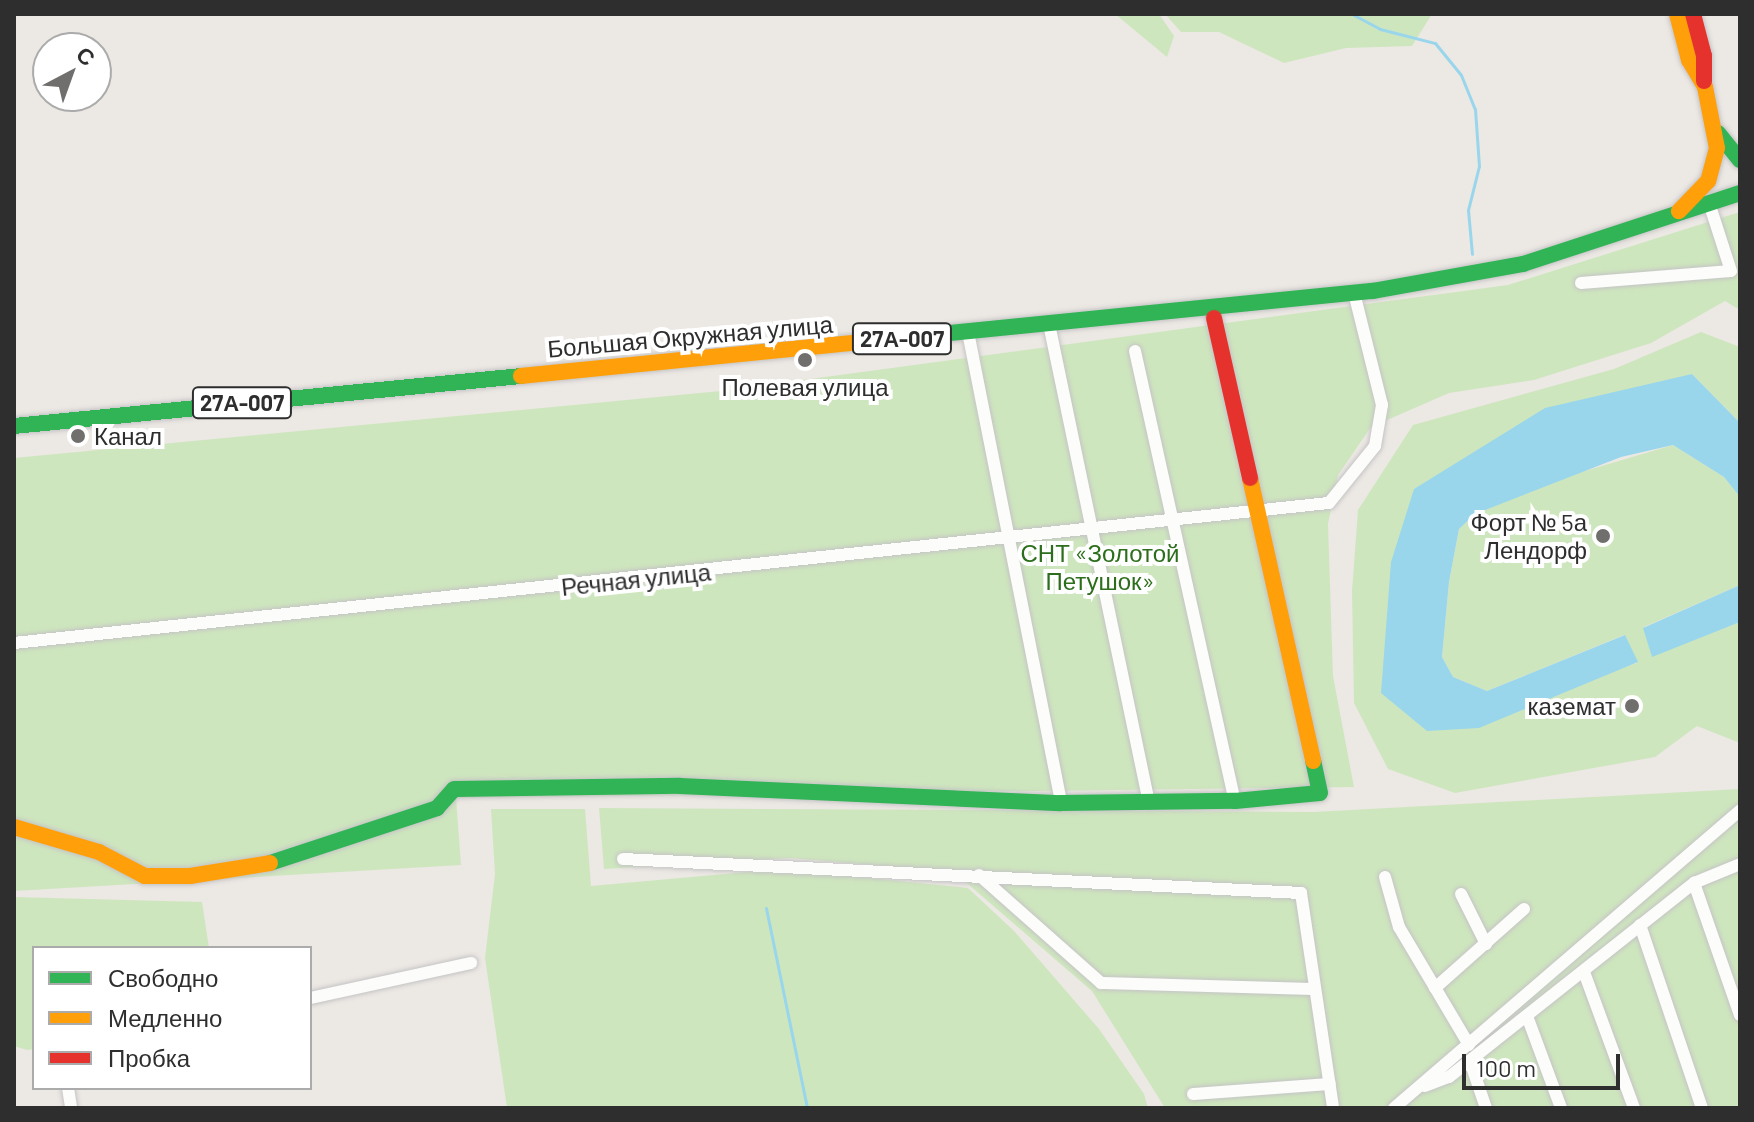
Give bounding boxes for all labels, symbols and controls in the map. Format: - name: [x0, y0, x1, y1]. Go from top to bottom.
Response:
- north arrow: [32, 32, 112, 112]
- text: С: [72, 40, 101, 70]
- street label: Большая Окружная улица: [546, 309, 834, 363]
- road number: 27А-007: [850, 321, 954, 357]
- marker: Полевая улица: [796, 351, 814, 369]
- place label: Полевая улица: [721, 373, 889, 401]
- road number: 27А-007: [190, 385, 294, 421]
- place label: Канал: [94, 422, 162, 450]
- marker: Канал: [69, 427, 87, 445]
- place label: Форт № 5а Лендорф: [1471, 508, 1587, 564]
- marker: Форт № 5а Лендорф: [1594, 527, 1612, 545]
- park label: СНТ «Золотой Петушок»: [1021, 539, 1179, 595]
- street label: Речная улица: [560, 557, 712, 601]
- place label: каземат: [1528, 692, 1616, 720]
- marker: каземат: [1623, 697, 1641, 715]
- legend: [32, 946, 312, 1090]
- text: Свободно: [108, 963, 218, 992]
- text: Медленно: [108, 1003, 222, 1032]
- scale bar: [1466, 1038, 1624, 1088]
- text: Пробка: [108, 1043, 190, 1072]
- text: 100 m: [1476, 1053, 1536, 1082]

